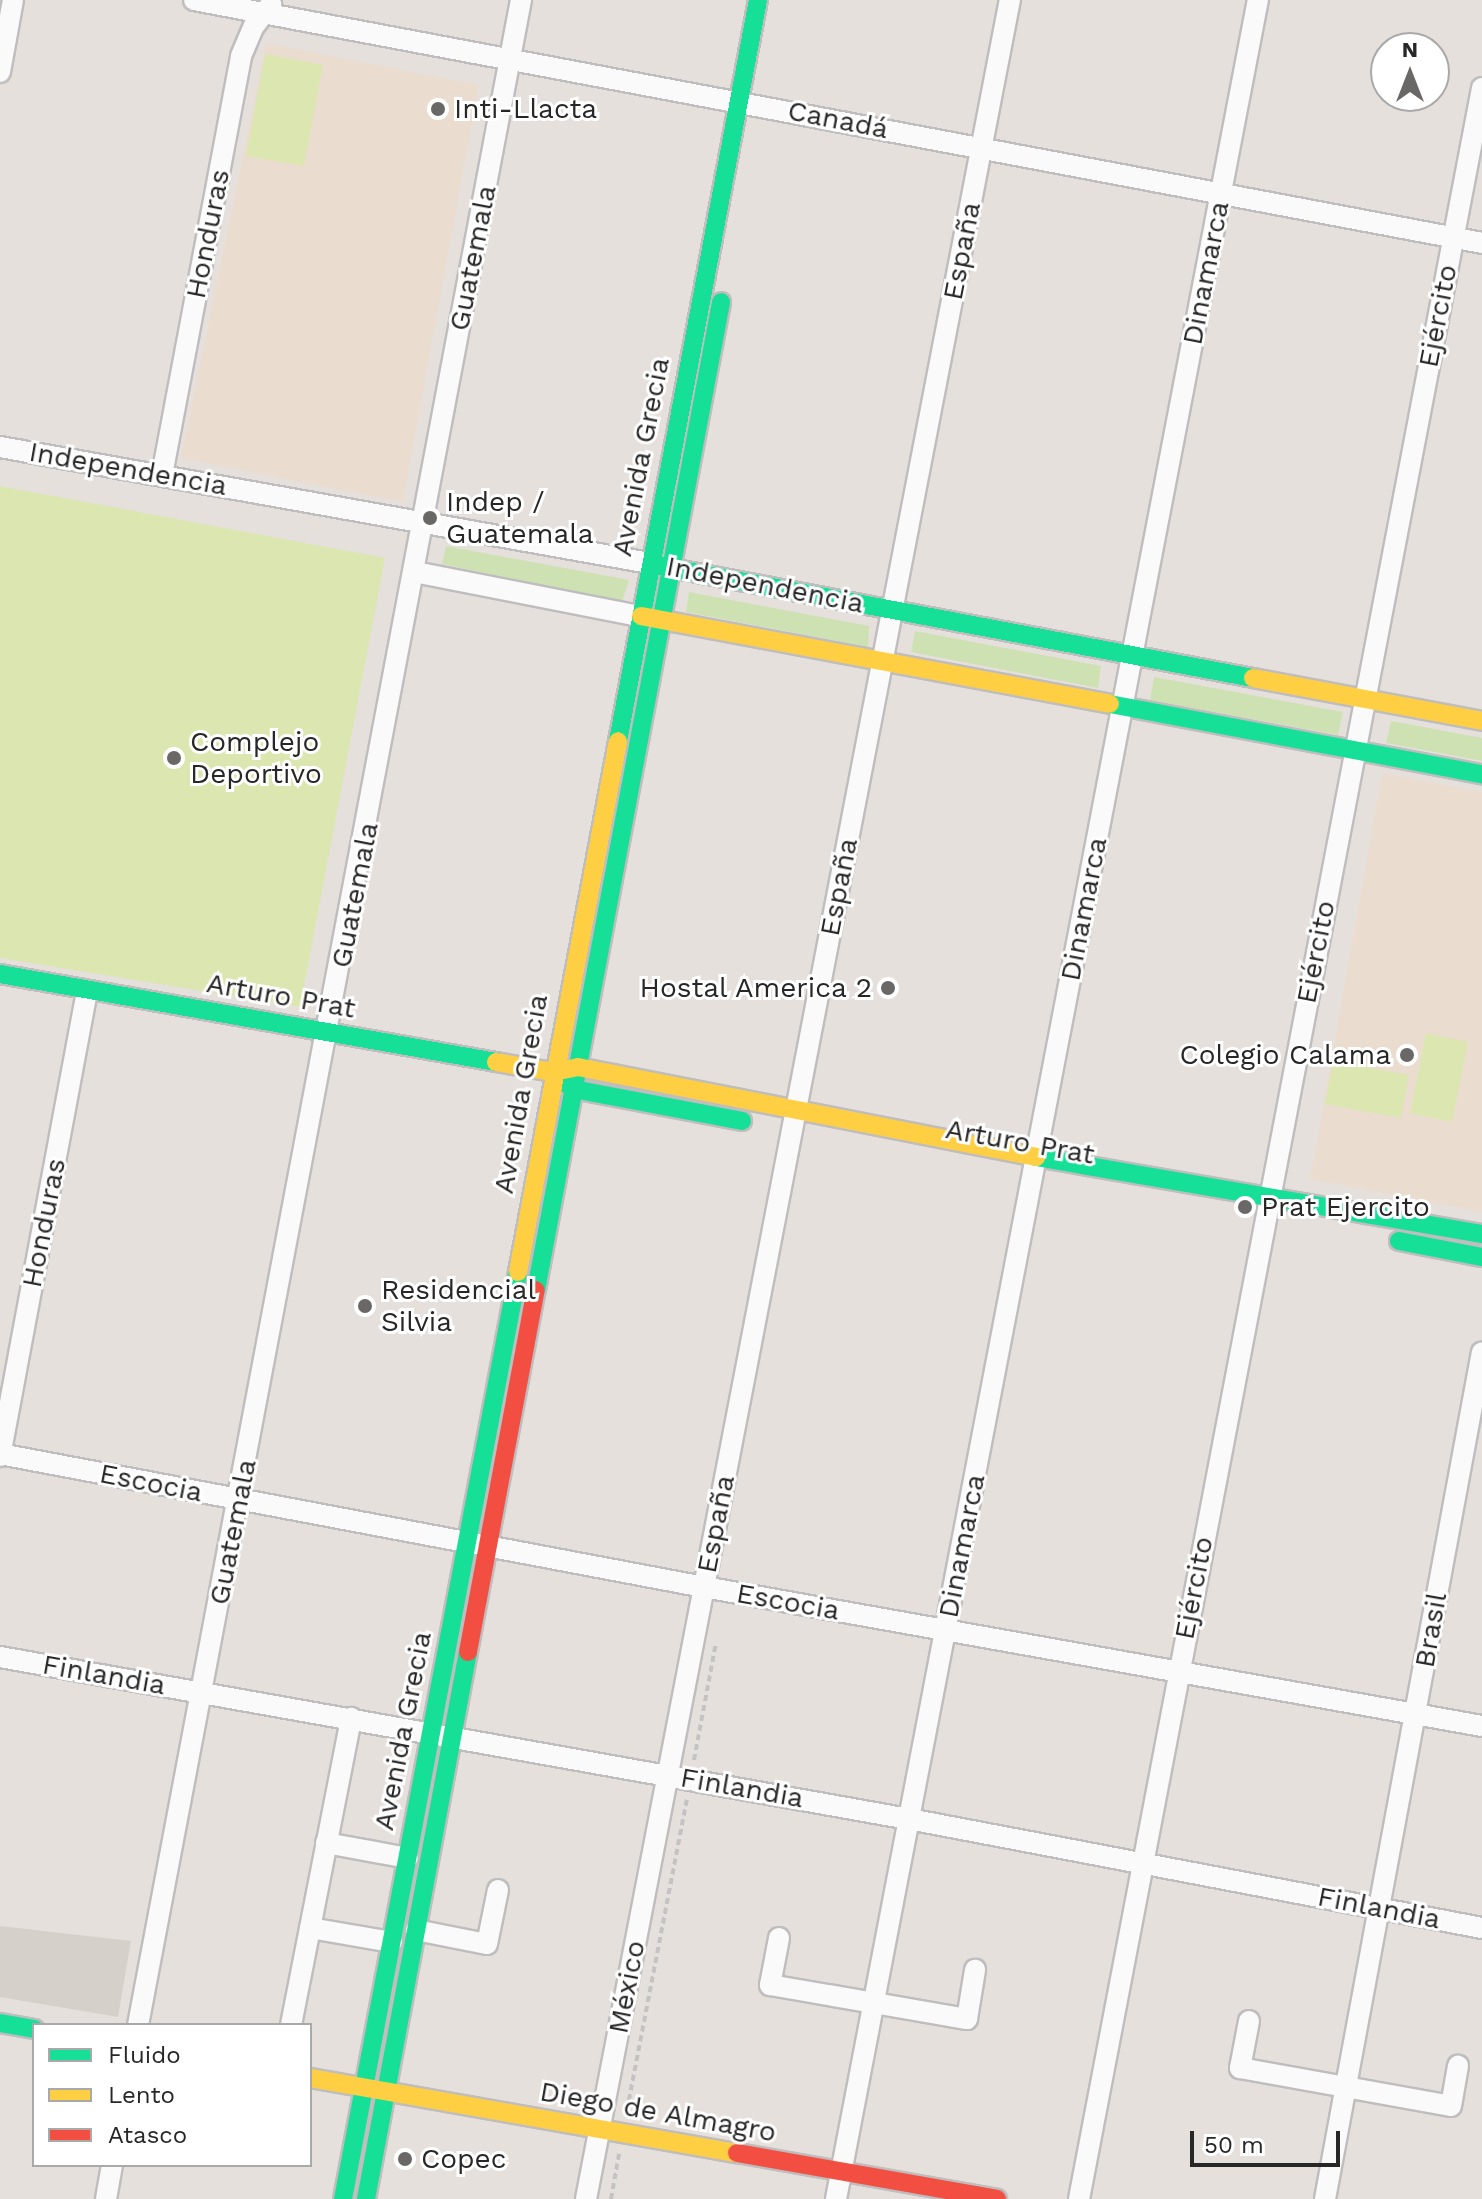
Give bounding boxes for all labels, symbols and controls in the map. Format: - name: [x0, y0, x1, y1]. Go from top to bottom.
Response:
- north arrow: [1370, 32, 1450, 112]
- text: N: [1402, 37, 1418, 62]
- place label: Inti-Llacta: [454, 92, 597, 126]
- street label: Canadá: [785, 94, 891, 146]
- marker: Inti-Llacta: [429, 100, 447, 118]
- street label: Honduras: [179, 167, 237, 301]
- street label: Guatemala: [442, 182, 504, 334]
- street label: Dinamarca: [1176, 198, 1236, 348]
- street label: España: [936, 199, 988, 303]
- street label: Ejército: [1412, 262, 1464, 370]
- street label: Avenida Grecia: [605, 354, 677, 560]
- street label: Independencia: [26, 435, 230, 503]
- place label: Indep / Guatemala: [446, 485, 594, 551]
- marker: Indep / Guatemala: [421, 509, 439, 527]
- street label: Independencia: [664, 549, 866, 621]
- place label: Complejo Deportivo: [190, 725, 322, 791]
- marker: Complejo Deportivo: [165, 749, 183, 767]
- street label: Guatemala: [324, 819, 386, 971]
- street label: Dinamarca: [1054, 834, 1114, 984]
- street label: España: [813, 835, 865, 939]
- street label: Ejército: [1290, 898, 1342, 1006]
- street label: Arturo Prat: [204, 966, 358, 1026]
- place label: Hostal America 2: [637, 971, 872, 1005]
- marker: Hostal America 2: [879, 979, 897, 997]
- street label: Avenida Grecia: [487, 991, 555, 1197]
- place label: Colegio Calama: [1180, 1038, 1391, 1072]
- marker: Colegio Calama: [1398, 1046, 1416, 1064]
- street label: Arturo Prat: [943, 1112, 1097, 1172]
- street label: Honduras: [15, 1156, 73, 1290]
- place label: Prat Ejercito: [1261, 1190, 1430, 1224]
- marker: Prat Ejercito: [1236, 1198, 1254, 1216]
- place label: Residencial Silvia: [381, 1273, 536, 1339]
- marker: Residencial Silvia: [356, 1297, 374, 1315]
- street label: Guatemala: [202, 1456, 264, 1608]
- street label: Escocia: [97, 1457, 205, 1509]
- street label: Dinamarca: [932, 1471, 992, 1621]
- street label: España: [690, 1472, 742, 1576]
- street label: Ejército: [1168, 1534, 1220, 1642]
- street label: Escocia: [734, 1576, 842, 1628]
- street label: Brasil: [1408, 1590, 1454, 1670]
- street label: Avenida Grecia: [367, 1628, 439, 1834]
- street label: Finlandia: [40, 1648, 168, 1702]
- street label: Finlandia: [678, 1761, 806, 1815]
- street label: Finlandia: [1315, 1880, 1443, 1936]
- street label: México: [602, 1938, 652, 2036]
- legend: [32, 2023, 312, 2167]
- text: Fluido: [108, 2041, 181, 2069]
- street label: Diego de Almagro: [537, 2075, 779, 2149]
- text: Lento: [108, 2081, 175, 2109]
- scale bar: [1194, 2115, 1344, 2165]
- text: Atasco: [108, 2121, 187, 2149]
- text: 50 m: [1204, 2131, 1264, 2159]
- place label: Copec: [421, 2142, 506, 2176]
- marker: Copec: [396, 2150, 414, 2168]

